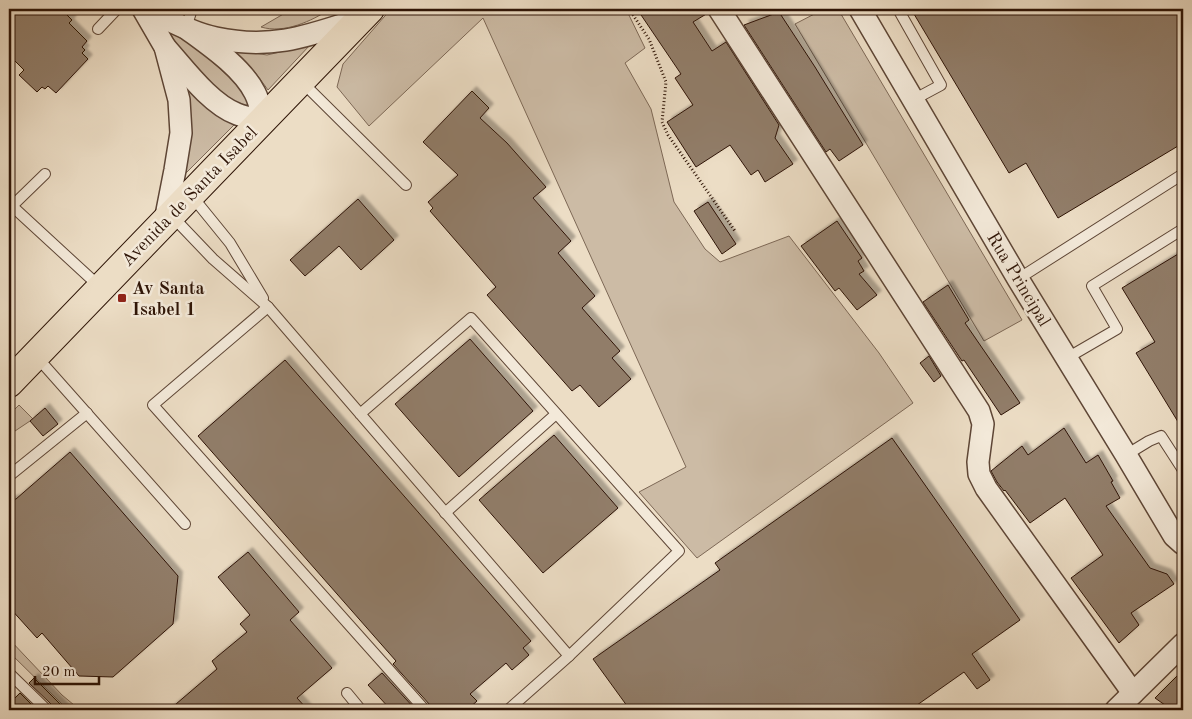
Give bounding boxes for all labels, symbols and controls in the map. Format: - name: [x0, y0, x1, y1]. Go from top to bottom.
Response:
- street label: Avenida de Santa Isabel: [119, 123, 261, 270]
- street label: Rua Principal: [983, 229, 1053, 330]
- place label: Av Santa Isabel 1: [132, 280, 205, 319]
- marker: Av Santa Isabel 1: [116, 292, 128, 304]
- scale bar: [35, 654, 99, 686]
- text: 20 m: [42, 665, 76, 680]

